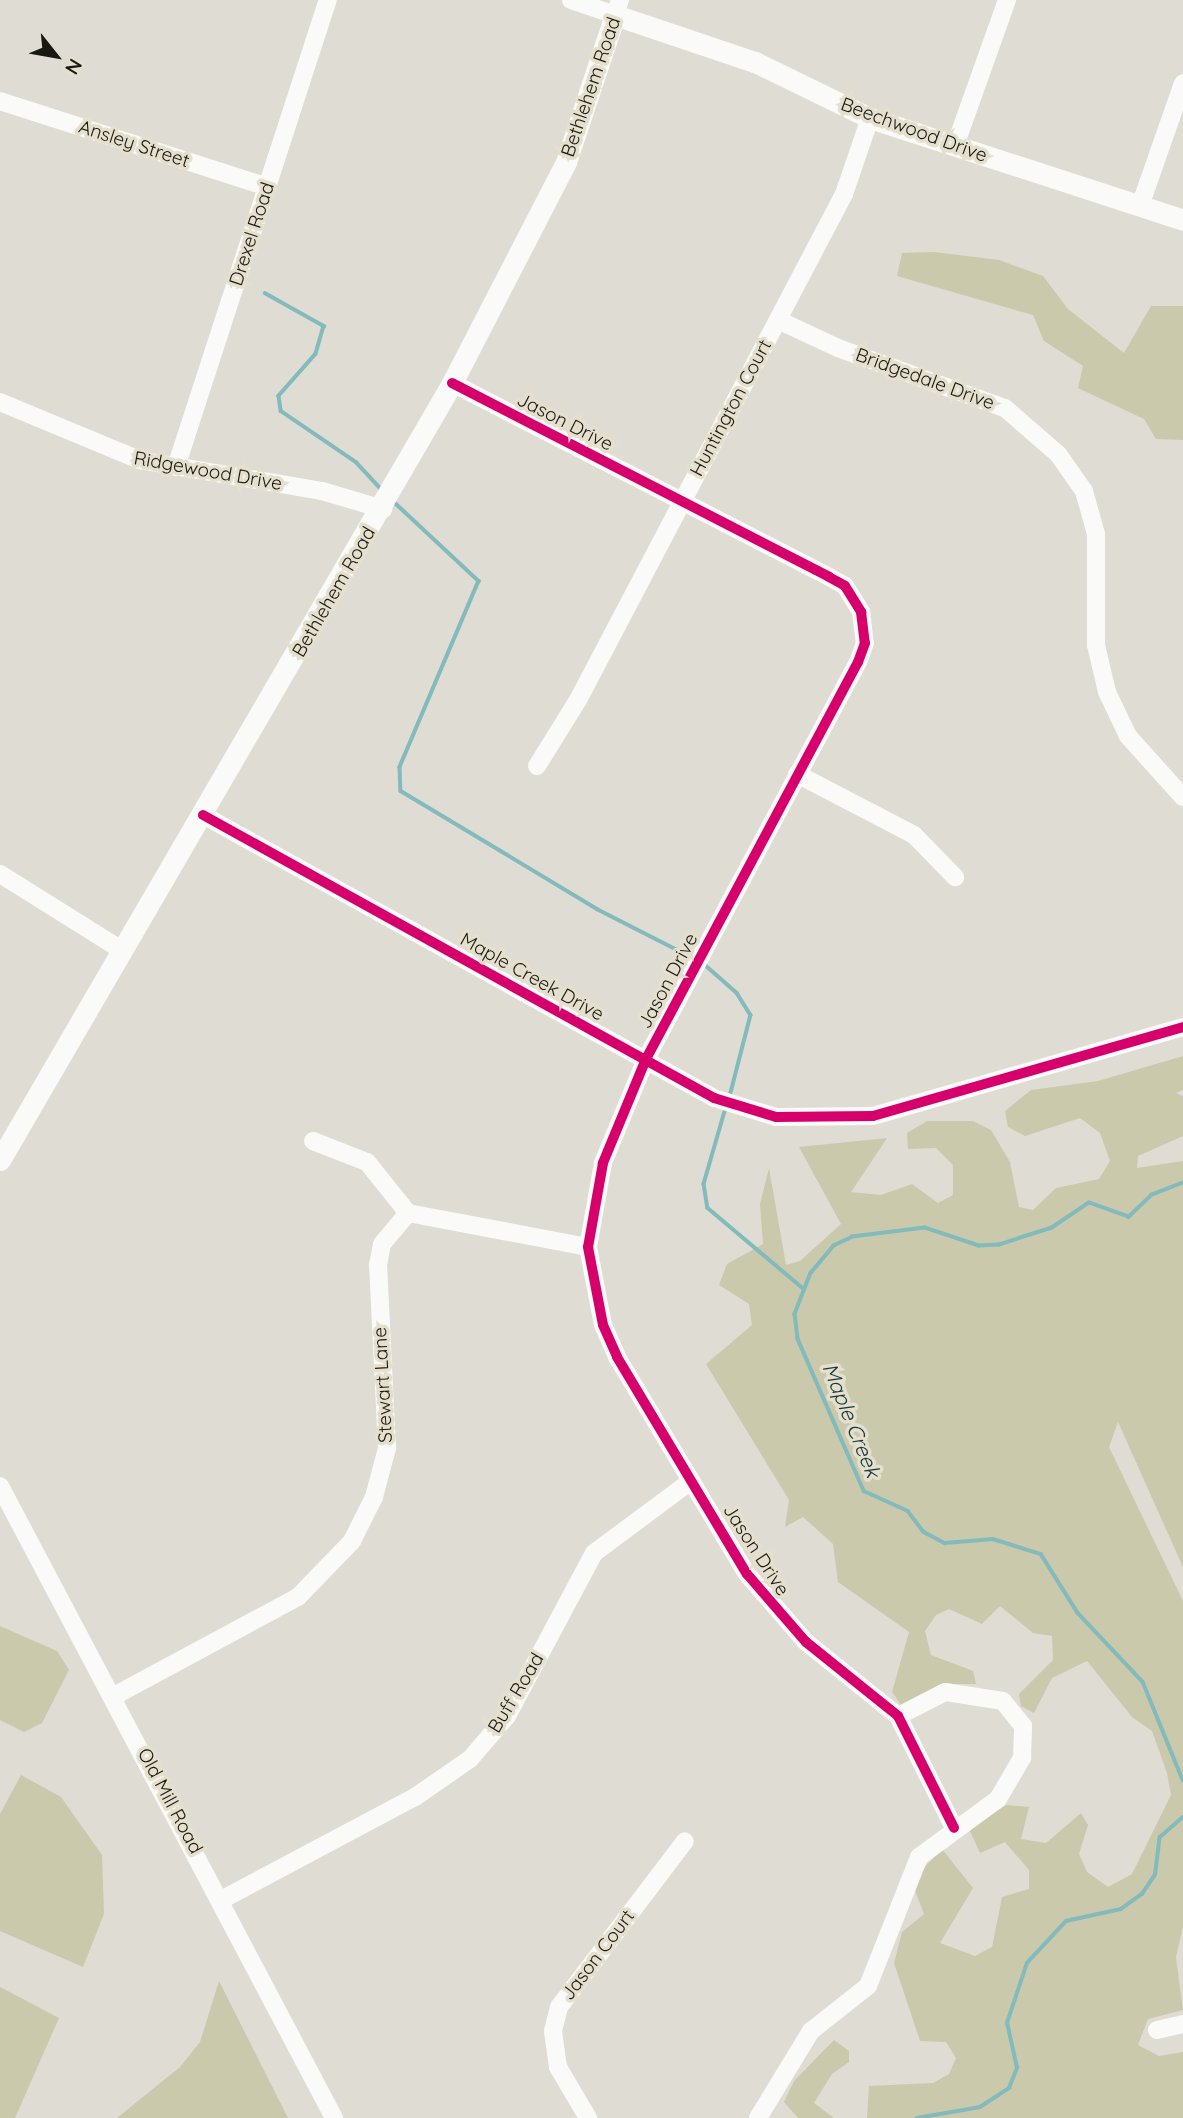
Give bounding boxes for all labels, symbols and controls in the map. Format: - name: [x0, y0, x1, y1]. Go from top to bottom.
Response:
- street label: Bethlehem Road: [556, 14, 626, 160]
- north arrow: [21, 21, 91, 91]
- text: N: [60, 55, 88, 79]
- street label: Beechwood Drive: [838, 93, 990, 167]
- street label: Ansley Street: [76, 115, 192, 173]
- street label: Drexel Road: [225, 179, 279, 289]
- street label: Huntington Court: [685, 336, 777, 480]
- street label: Bridgedale Drive: [852, 343, 998, 415]
- street label: Jason Drive: [513, 388, 617, 456]
- street label: Ridgewood Drive: [132, 447, 284, 495]
- street label: Bethlehem Road: [288, 523, 380, 661]
- street label: Maple Creek Drive: [456, 928, 608, 1026]
- street label: Jason Drive: [633, 929, 703, 1033]
- street label: Stewart Lane: [369, 1327, 397, 1443]
- water label: Maple Creek: [818, 1359, 886, 1481]
- street label: Jason Drive: [718, 1500, 794, 1600]
- street label: Buff Road: [483, 1649, 549, 1737]
- street label: Old Mill Road: [133, 1744, 207, 1858]
- street label: Jason Court: [557, 1905, 639, 2005]

